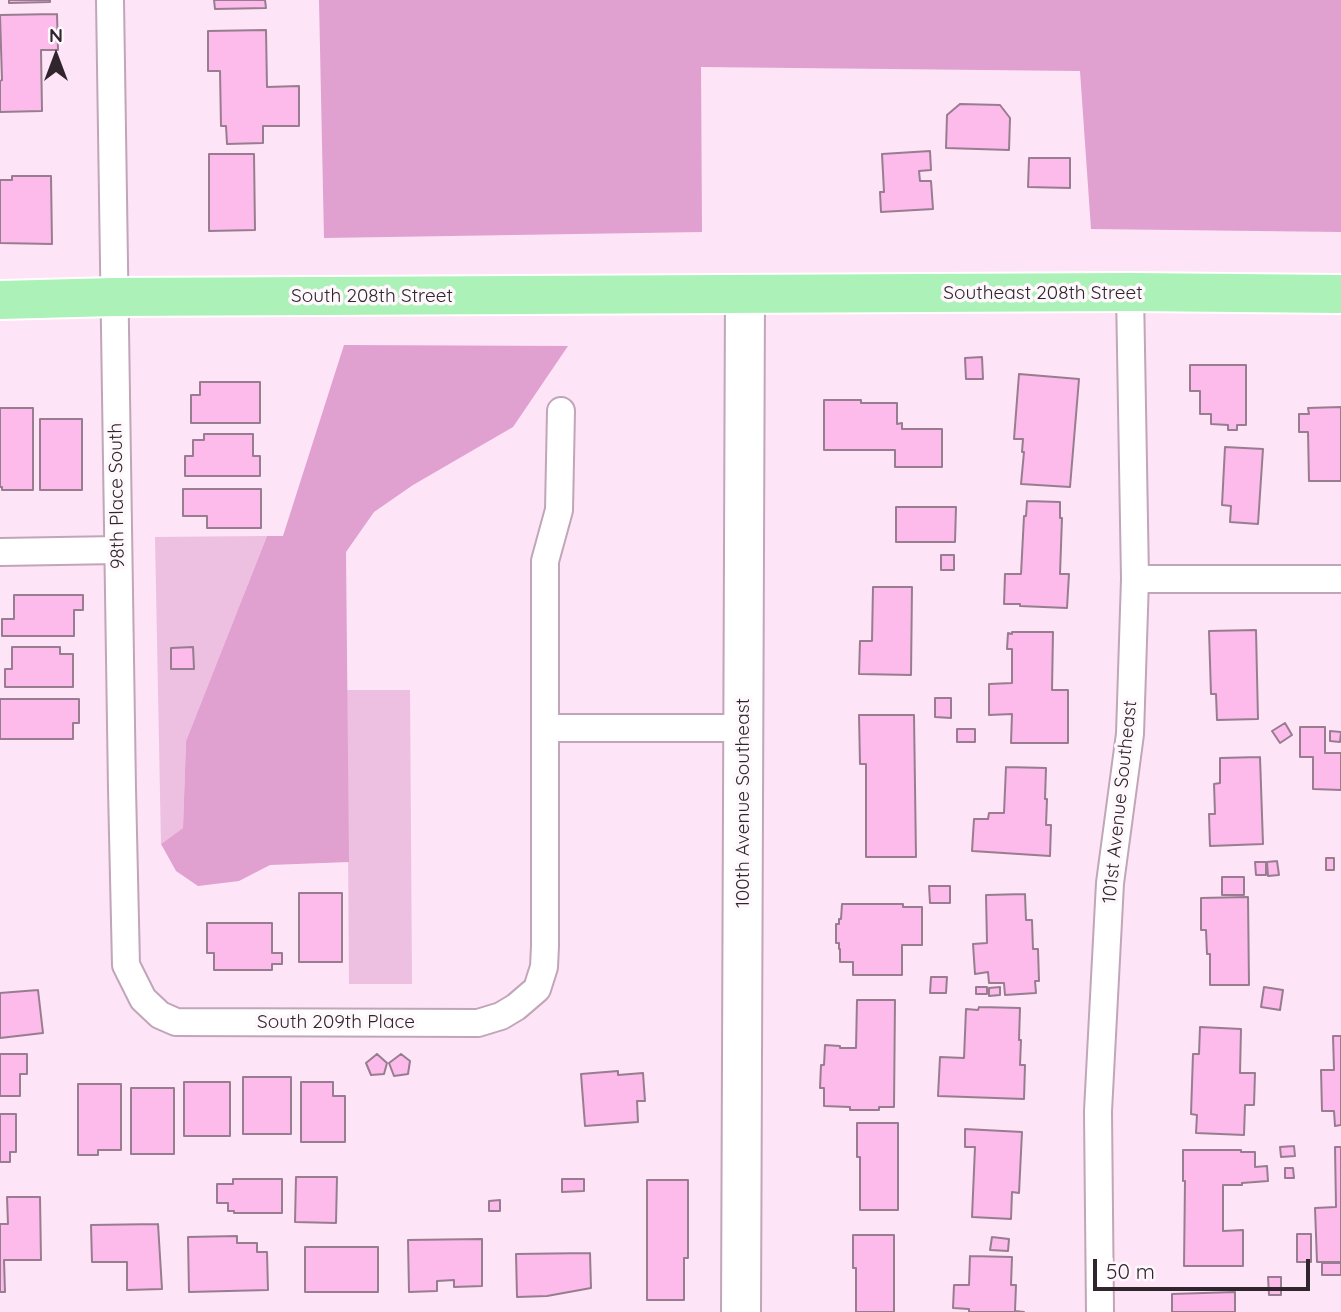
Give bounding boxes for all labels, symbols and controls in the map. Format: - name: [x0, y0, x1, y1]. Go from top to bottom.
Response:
- north arrow: [21, 21, 91, 91]
- text: N: [49, 23, 63, 47]
- street label: Southeast 208th Street: [943, 282, 1143, 304]
- street label: South 208th Street: [291, 285, 453, 307]
- street label: 98th Place South: [104, 423, 130, 569]
- street label: 100th Avenue Southeast: [732, 698, 754, 908]
- street label: 101st Avenue Southeast: [1098, 699, 1142, 905]
- street label: South 209th Place: [257, 1011, 415, 1033]
- scale bar: [1096, 1246, 1313, 1290]
- text: 50 m: [1106, 1258, 1155, 1284]

